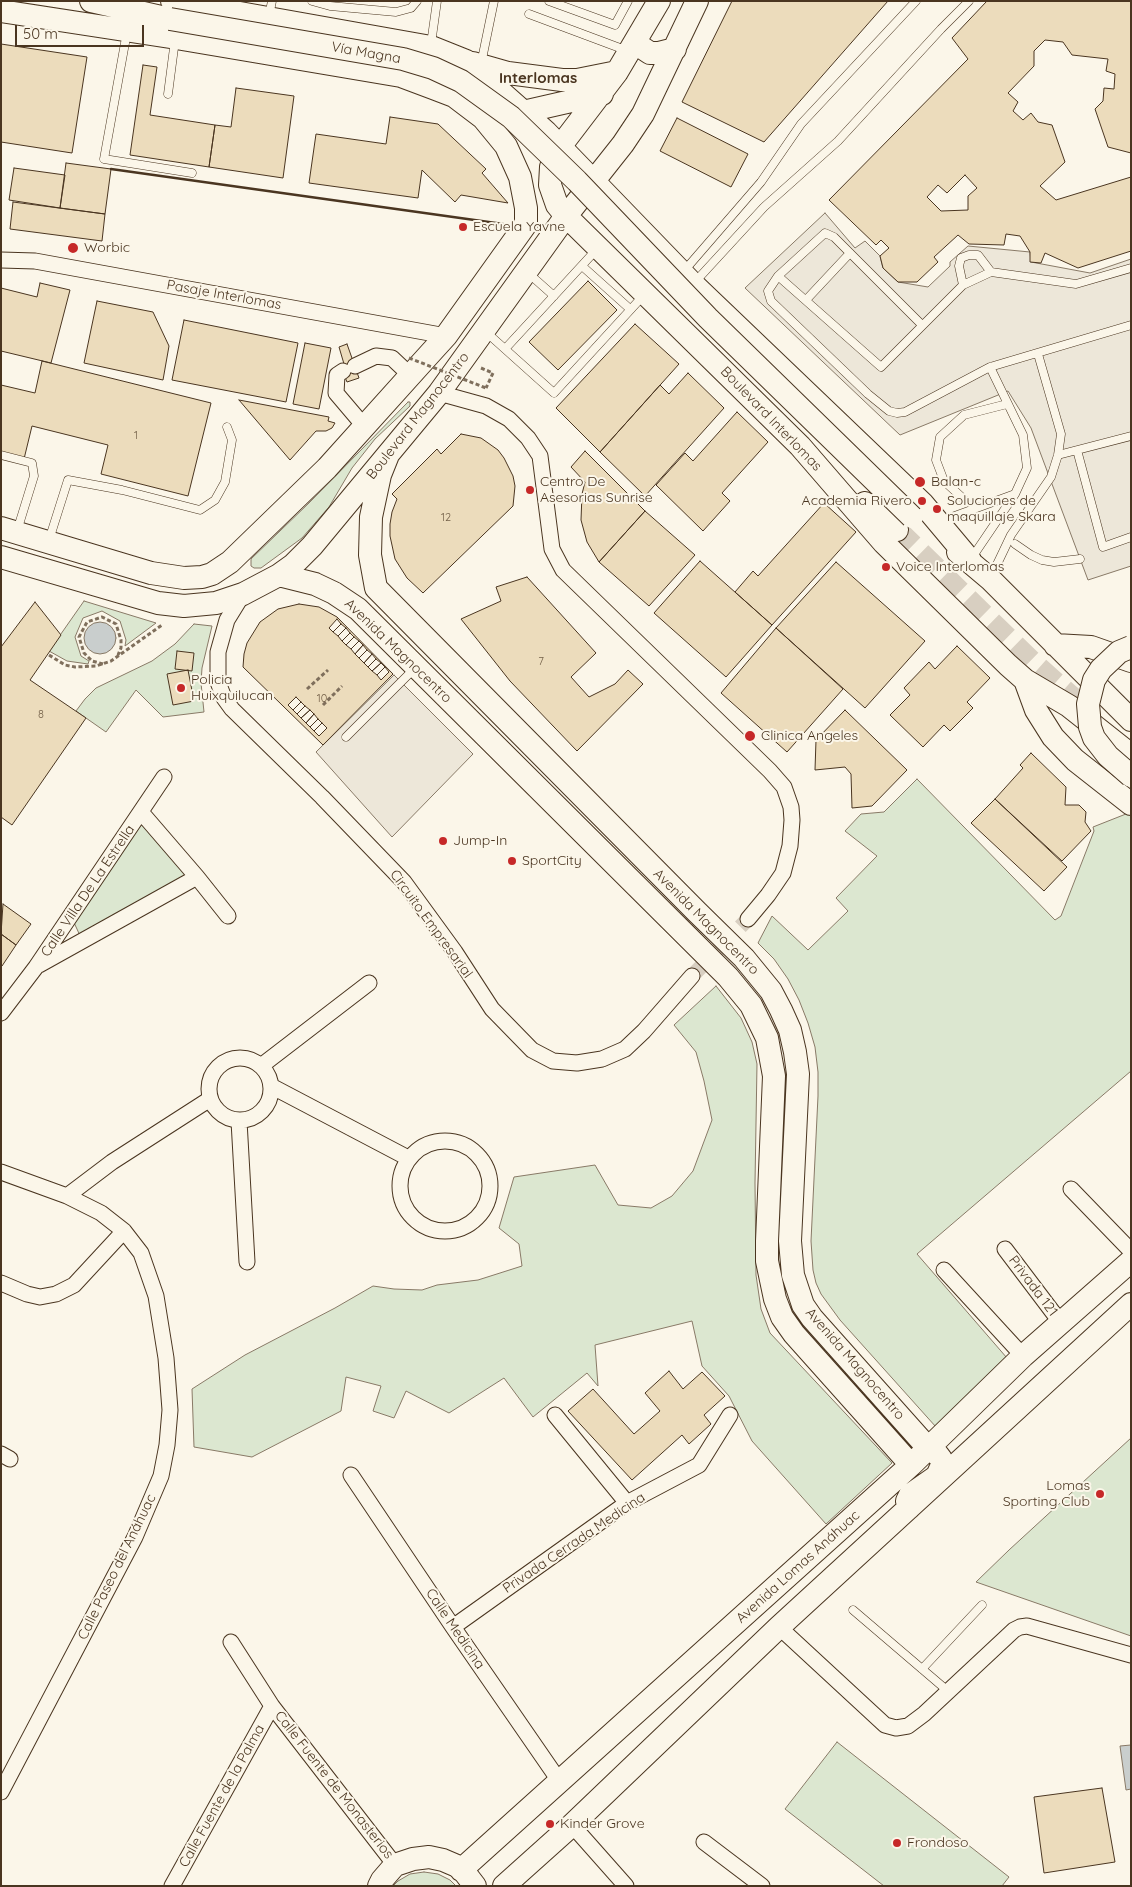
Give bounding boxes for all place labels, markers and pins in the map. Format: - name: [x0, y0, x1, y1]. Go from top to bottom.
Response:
- place label: Escuela Yavne: [473, 219, 565, 235]
- marker: Escuela Yavne: [457, 221, 469, 233]
- place label: Worbic: [84, 240, 130, 256]
- marker: Worbic: [66, 241, 80, 255]
- place label: Centro De Asesorias Sunrise: [540, 474, 653, 507]
- place label: Balan-c: [931, 474, 981, 490]
- marker: Balan-c: [913, 475, 927, 489]
- marker: Centro De Asesorias Sunrise: [524, 484, 536, 496]
- place label: Academia Rivero: [802, 493, 912, 509]
- place label: Soluciones de maquillaje Skara: [947, 493, 1056, 526]
- marker: Academia Rivero: [916, 495, 928, 507]
- marker: Soluciones de maquillaje Skara: [931, 503, 943, 515]
- place label: Voice Interlomas: [896, 559, 1004, 575]
- marker: Voice Interlomas: [880, 561, 892, 573]
- place label: Policia Huixquilucan: [191, 672, 273, 704]
- marker: Policia Huixquilucan: [175, 682, 187, 694]
- place label: Clinica Angeles: [761, 728, 858, 744]
- marker: Clinica Angeles: [743, 729, 757, 743]
- place label: Jump-In: [453, 833, 507, 849]
- marker: Jump-In: [437, 835, 449, 847]
- place label: SportCity: [522, 853, 582, 869]
- marker: SportCity: [506, 855, 518, 867]
- place label: Lomas Sporting Club: [1003, 1478, 1090, 1510]
- marker: Lomas Sporting Club: [1094, 1488, 1106, 1500]
- place label: Kinder Grove: [560, 1816, 645, 1832]
- marker: Kinder Grove: [544, 1818, 556, 1830]
- place label: Frondoso: [907, 1835, 968, 1851]
- marker: Frondoso: [891, 1837, 903, 1849]

